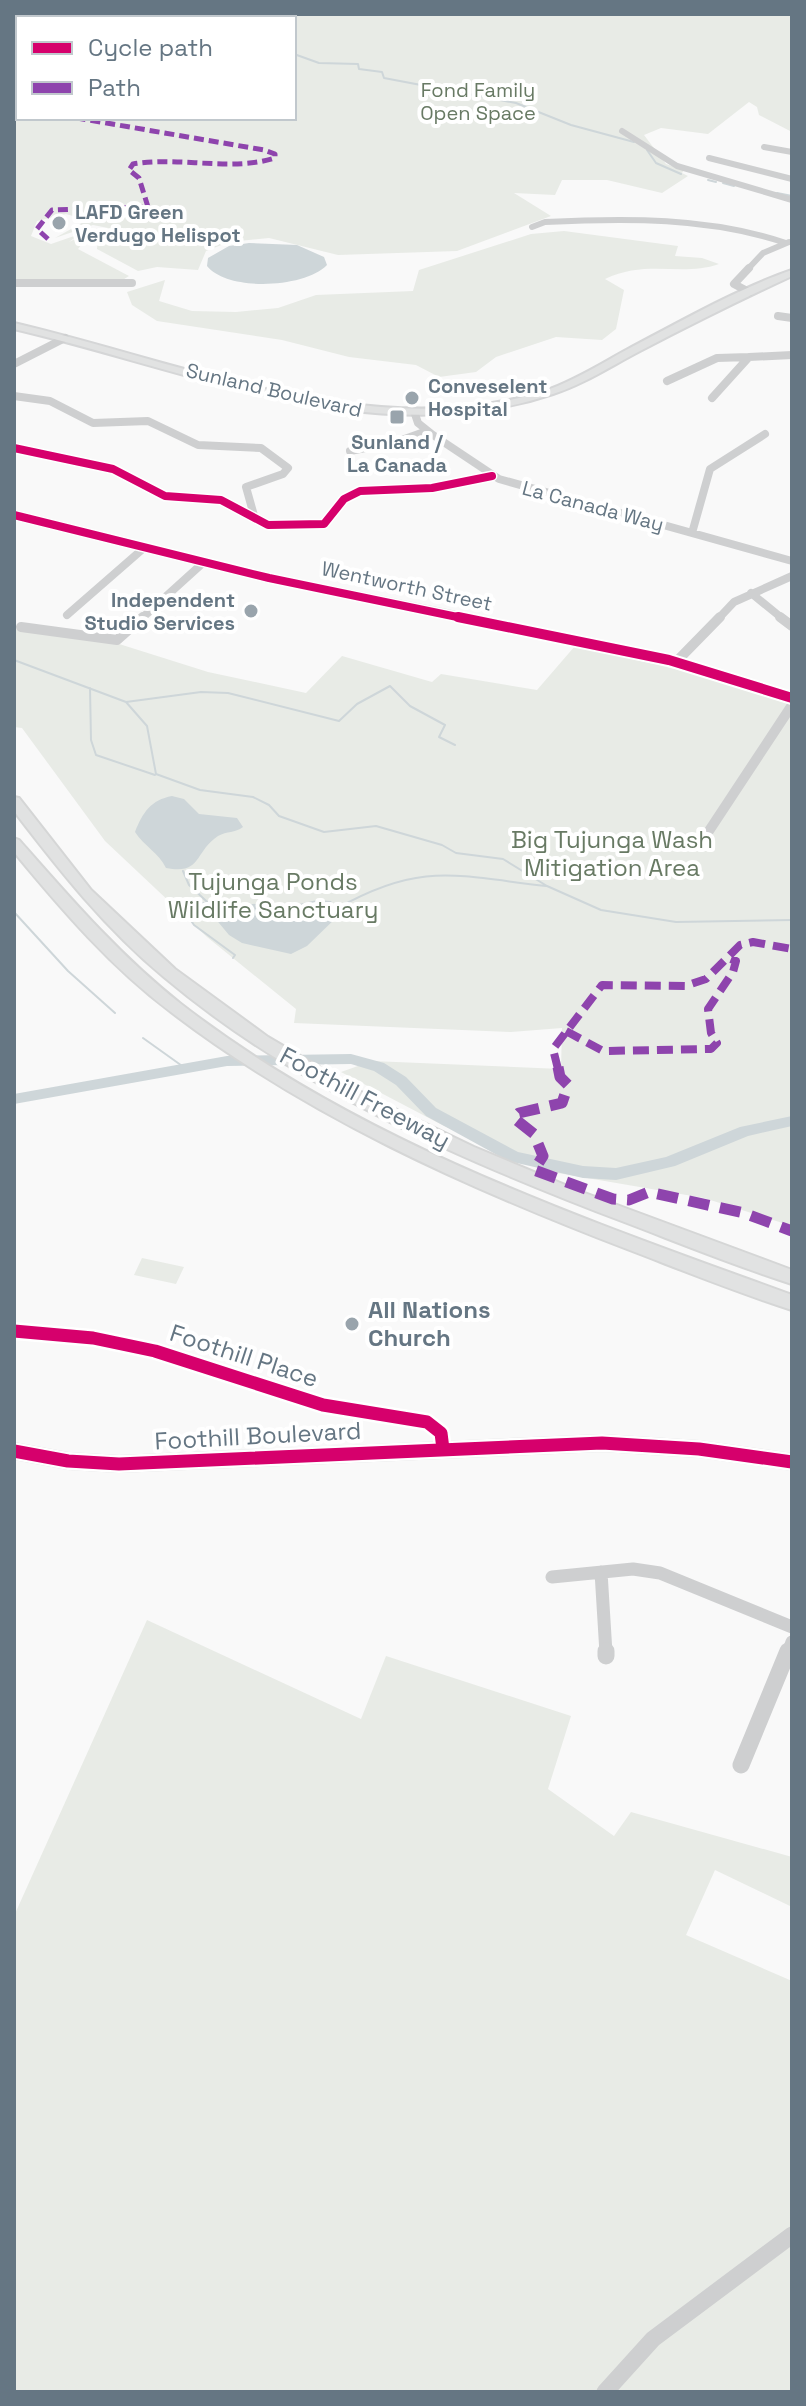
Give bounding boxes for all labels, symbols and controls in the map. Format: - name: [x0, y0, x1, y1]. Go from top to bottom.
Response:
- legend: [16, 16, 296, 120]
- text: Cycle path: [88, 32, 213, 63]
- text: Path: [88, 72, 141, 103]
- park label: Fond Family Open Space: [420, 77, 536, 126]
- place label: LAFD Green Verdugo Helispot: [75, 199, 241, 248]
- marker: LAFD Green Verdugo Helispot: [50, 214, 68, 232]
- street label: Sunland Boulevard: [184, 357, 364, 423]
- place label: Conveselent Hospital: [428, 373, 547, 422]
- marker: Conveselent Hospital: [403, 389, 421, 407]
- marker: Sunland / La Canada: [388, 408, 406, 426]
- place label: Sunland / La Canada: [347, 429, 447, 478]
- street label: La Canada Way: [519, 475, 667, 537]
- street label: Wentworth Street: [319, 555, 495, 617]
- place label: Independent Studio Services: [84, 587, 235, 636]
- marker: Independent Studio Services: [242, 602, 260, 620]
- park label: Big Tujunga Wash Mitigation Area: [511, 824, 713, 883]
- park label: Tujunga Ponds Wildlife Sanctuary: [168, 866, 378, 925]
- street label: Foothill Freeway: [275, 1040, 456, 1155]
- place label: All Nations Church: [368, 1294, 491, 1353]
- marker: All Nations Church: [343, 1315, 361, 1333]
- street label: Foothill Place: [166, 1317, 322, 1394]
- street label: Foothill Boulevard: [154, 1415, 362, 1456]

